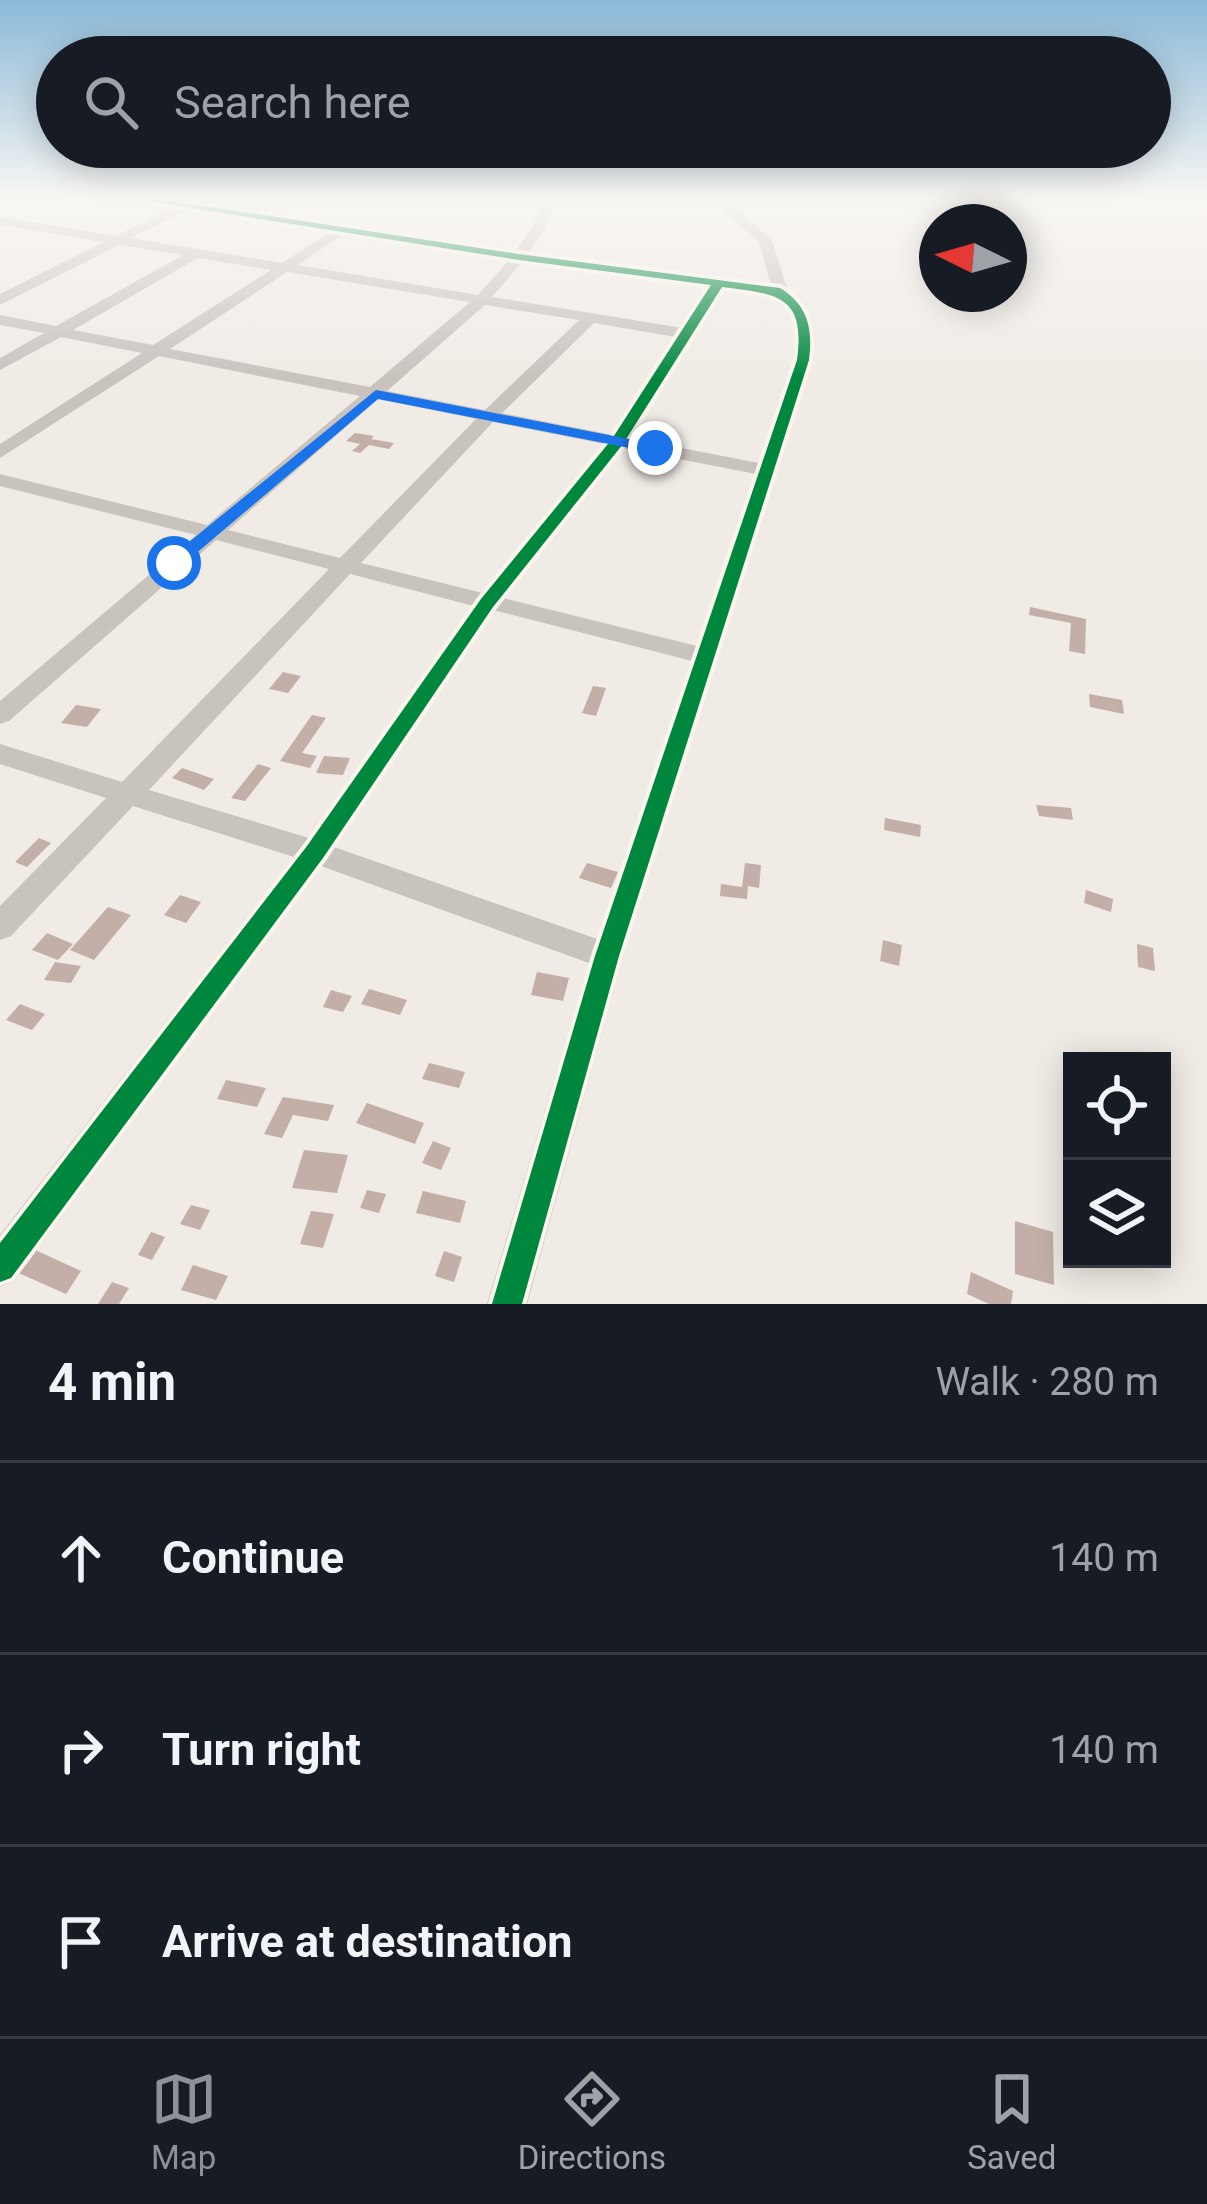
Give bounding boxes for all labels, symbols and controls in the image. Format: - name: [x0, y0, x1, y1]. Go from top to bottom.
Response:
- search box: [36, 36, 1171, 168]
- icon: search: [78, 69, 144, 135]
- text: Search here: [174, 76, 411, 129]
- north arrow: [919, 204, 1027, 312]
- route end: [628, 421, 682, 475]
- route start: [147, 536, 201, 590]
- map controls: [1063, 1052, 1171, 1268]
- button: locate: [1063, 1052, 1171, 1160]
- button: layers: [1063, 1160, 1171, 1268]
- text: 4 min: [48, 1353, 176, 1412]
- text: Walk · 280 m: [935, 1359, 1159, 1405]
- icon: ahead: [48, 1525, 114, 1591]
- text: Continue: [162, 1531, 344, 1584]
- text: 140 m: [1049, 1535, 1159, 1581]
- icon: right: [48, 1717, 114, 1783]
- text: Turn right: [162, 1723, 361, 1776]
- text: 140 m: [1049, 1727, 1159, 1773]
- icon: arrive: [48, 1909, 114, 1975]
- text: Arrive at destination: [162, 1915, 573, 1968]
- tab: Map: [151, 2066, 217, 2177]
- tab: Directions: [518, 2066, 666, 2177]
- tab: Saved: [967, 2066, 1056, 2177]

